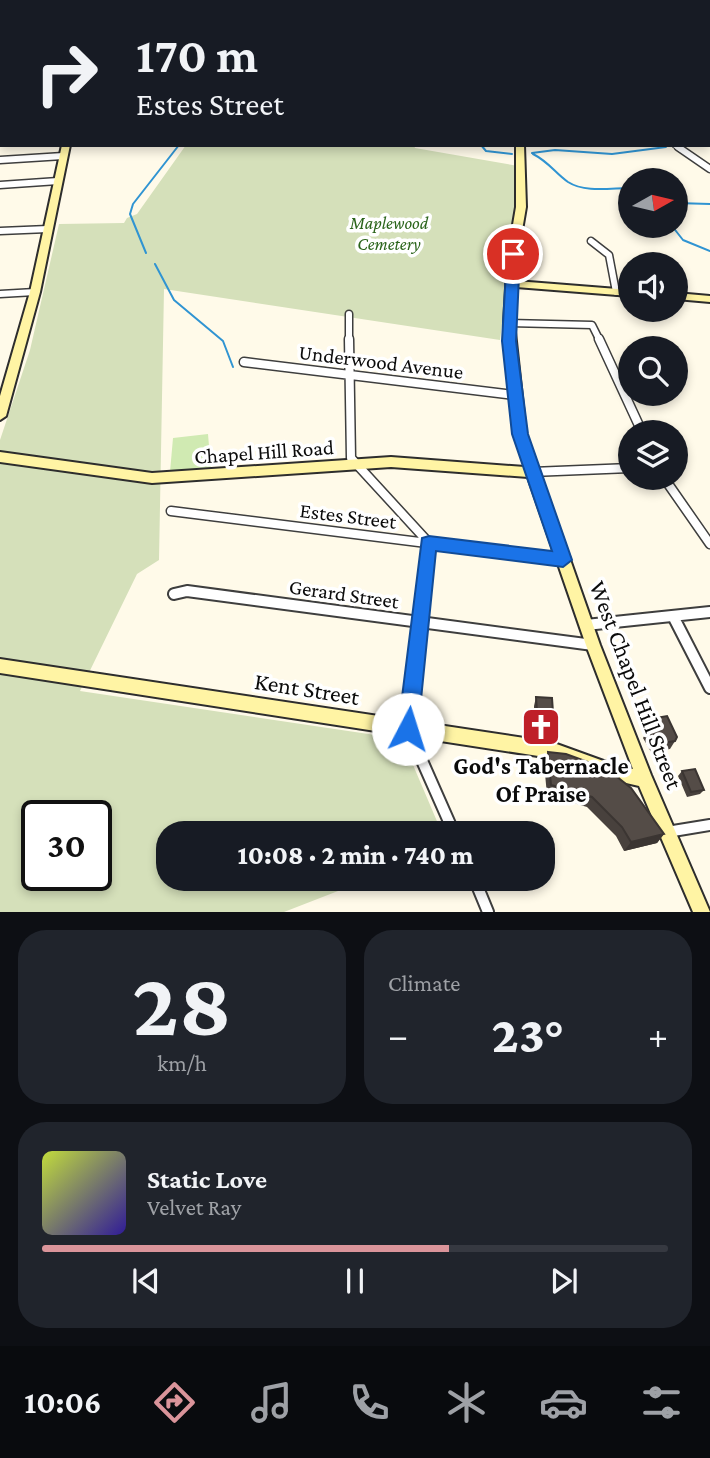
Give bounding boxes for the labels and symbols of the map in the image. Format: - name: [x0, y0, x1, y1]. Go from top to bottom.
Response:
- north arrow: [618, 168, 688, 238]
- park label: Maplewood Cemetery: [349, 213, 429, 254]
- pin: [483, 224, 543, 284]
- street label: Underwood Avenue: [297, 340, 465, 384]
- street label: Chapel Hill Road: [193, 435, 335, 469]
- street label: Estes Street: [298, 498, 399, 534]
- street label: Gerard Street: [288, 574, 401, 614]
- street label: West Chapel Hill Street: [584, 577, 689, 794]
- street label: Kent Street: [253, 667, 362, 710]
- position arrow: [371, 692, 445, 766]
- church icon: God's Tabernacle Of Praise: [520, 706, 562, 748]
- place label: God's Tabernacle Of Praise: [453, 752, 629, 807]
- speed limit sign: 30: [21, 800, 112, 891]

